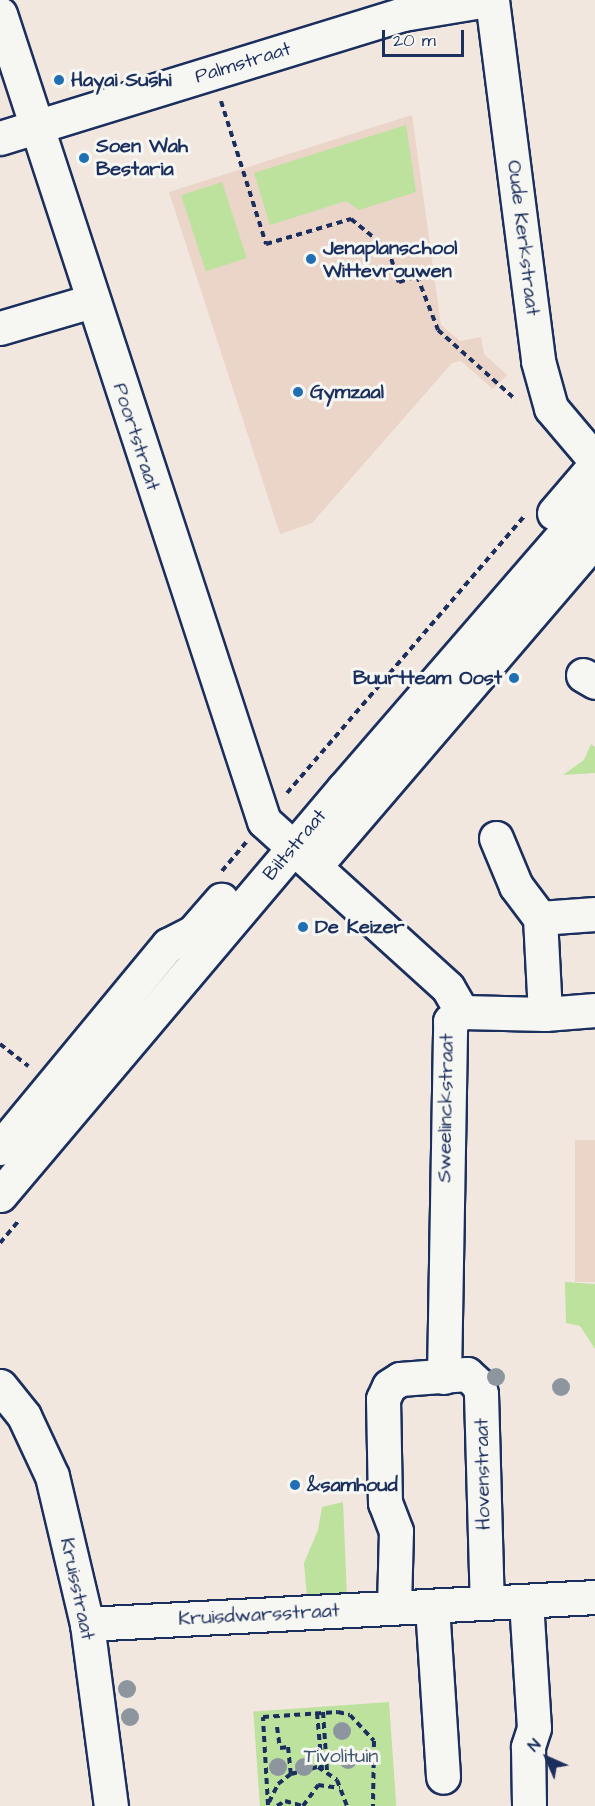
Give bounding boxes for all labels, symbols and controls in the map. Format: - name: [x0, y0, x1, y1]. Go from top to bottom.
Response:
- scale bar: [385, 18, 468, 56]
- text: 20 m: [393, 28, 436, 53]
- street label: Palmstraat: [192, 37, 294, 89]
- place label: Hayai Sushi: [71, 68, 171, 92]
- marker: Hayai Sushi: [52, 73, 66, 87]
- place label: Soen Wah Bestaria: [96, 134, 188, 181]
- marker: Soen Wah Bestaria: [77, 151, 91, 165]
- street label: Oude Kerkstraat: [502, 159, 544, 317]
- place label: Jenaplanschool Wittevrouwen: [323, 236, 457, 283]
- marker: Jenaplanschool Wittevrouwen: [304, 252, 318, 266]
- street label: Poortstraat: [107, 380, 165, 494]
- place label: Gymzaal: [310, 380, 384, 404]
- marker: Gymzaal: [291, 385, 305, 399]
- place label: Buurtteam Oost: [353, 666, 502, 690]
- marker: Buurtteam Oost: [507, 671, 521, 685]
- street label: Biltstraat: [258, 804, 332, 886]
- place label: De Keizer: [315, 915, 405, 939]
- marker: De Keizer: [296, 920, 310, 934]
- street label: Sweelinckstraat: [433, 1033, 459, 1183]
- street label: Hovenstraat: [470, 1418, 496, 1530]
- place label: &samhoud: [307, 1473, 398, 1497]
- marker: &samhoud: [288, 1478, 302, 1492]
- street label: Kruisstraat: [54, 1536, 100, 1642]
- street label: Kruisdwarsstraat: [178, 1599, 340, 1631]
- north arrow: [517, 1728, 577, 1788]
- text: N: [523, 1734, 546, 1757]
- park label: Tivolituin: [304, 1744, 378, 1768]

